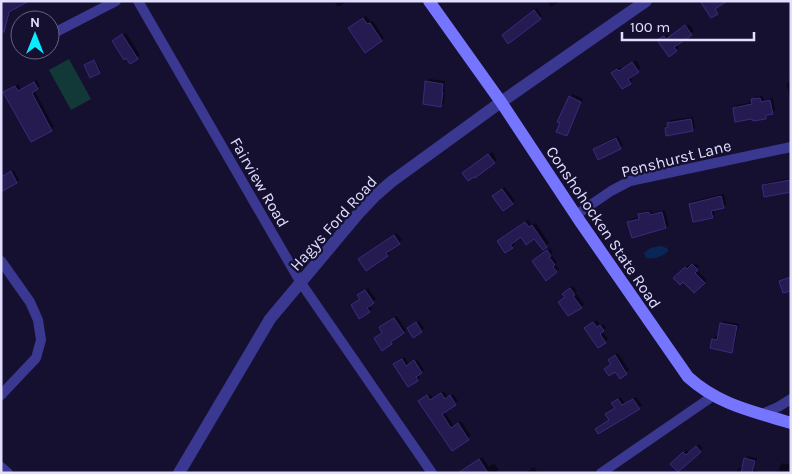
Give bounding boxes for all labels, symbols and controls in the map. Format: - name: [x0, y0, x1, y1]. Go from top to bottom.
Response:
- north arrow: [10, 10, 60, 60]
- scale bar: [622, 10, 754, 42]
- text: N: [30, 14, 40, 31]
- text: 100 m: [630, 18, 670, 36]
- street label: Fairview Road: [226, 134, 293, 231]
- street label: Penshurst Lane: [619, 136, 733, 181]
- street label: Conshohocken State Road: [542, 142, 665, 312]
- street label: Hagys Ford Road: [286, 172, 381, 275]

